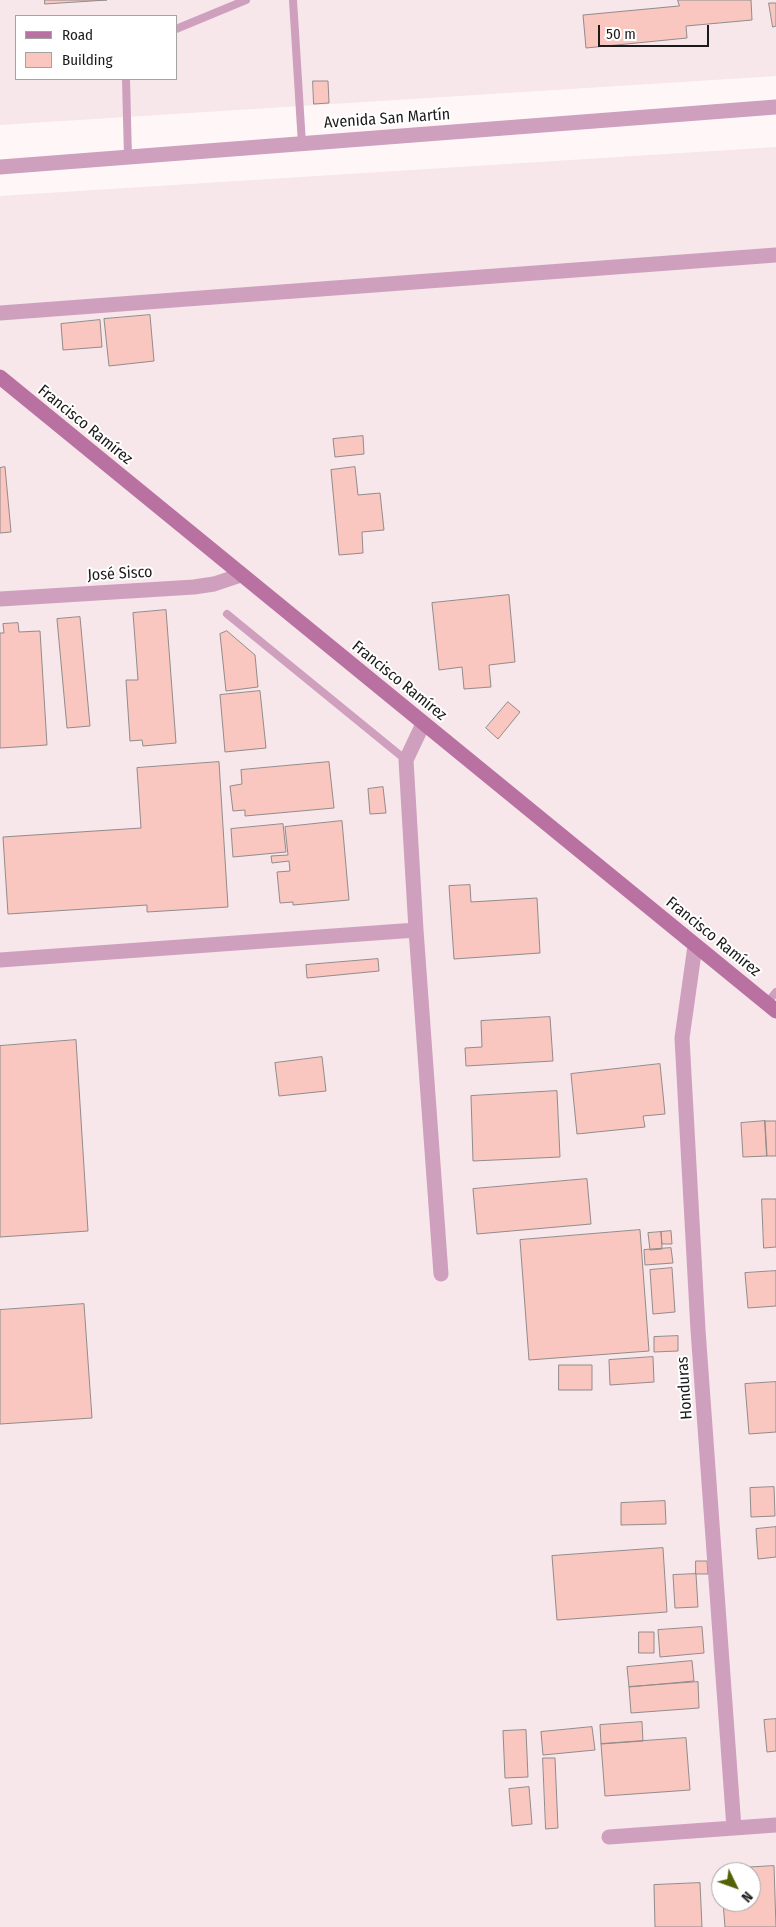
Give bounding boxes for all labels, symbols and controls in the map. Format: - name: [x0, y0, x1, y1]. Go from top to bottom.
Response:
- legend: [15, 15, 178, 80]
- scale bar: [601, 15, 712, 47]
- text: 50 m: [606, 25, 636, 43]
- text: Road: [62, 26, 93, 44]
- text: Building: [62, 51, 113, 69]
- street label: Avenida San Martín: [323, 105, 451, 133]
- street label: Francisco Ramírez: [34, 381, 136, 469]
- street label: José Sisco: [87, 563, 153, 585]
- street label: Francisco Ramírez: [348, 637, 450, 725]
- street label: Francisco Ramírez: [662, 893, 764, 981]
- street label: Honduras: [673, 1356, 697, 1420]
- north arrow: [711, 1862, 761, 1912]
- text: N: [738, 1888, 756, 1906]

